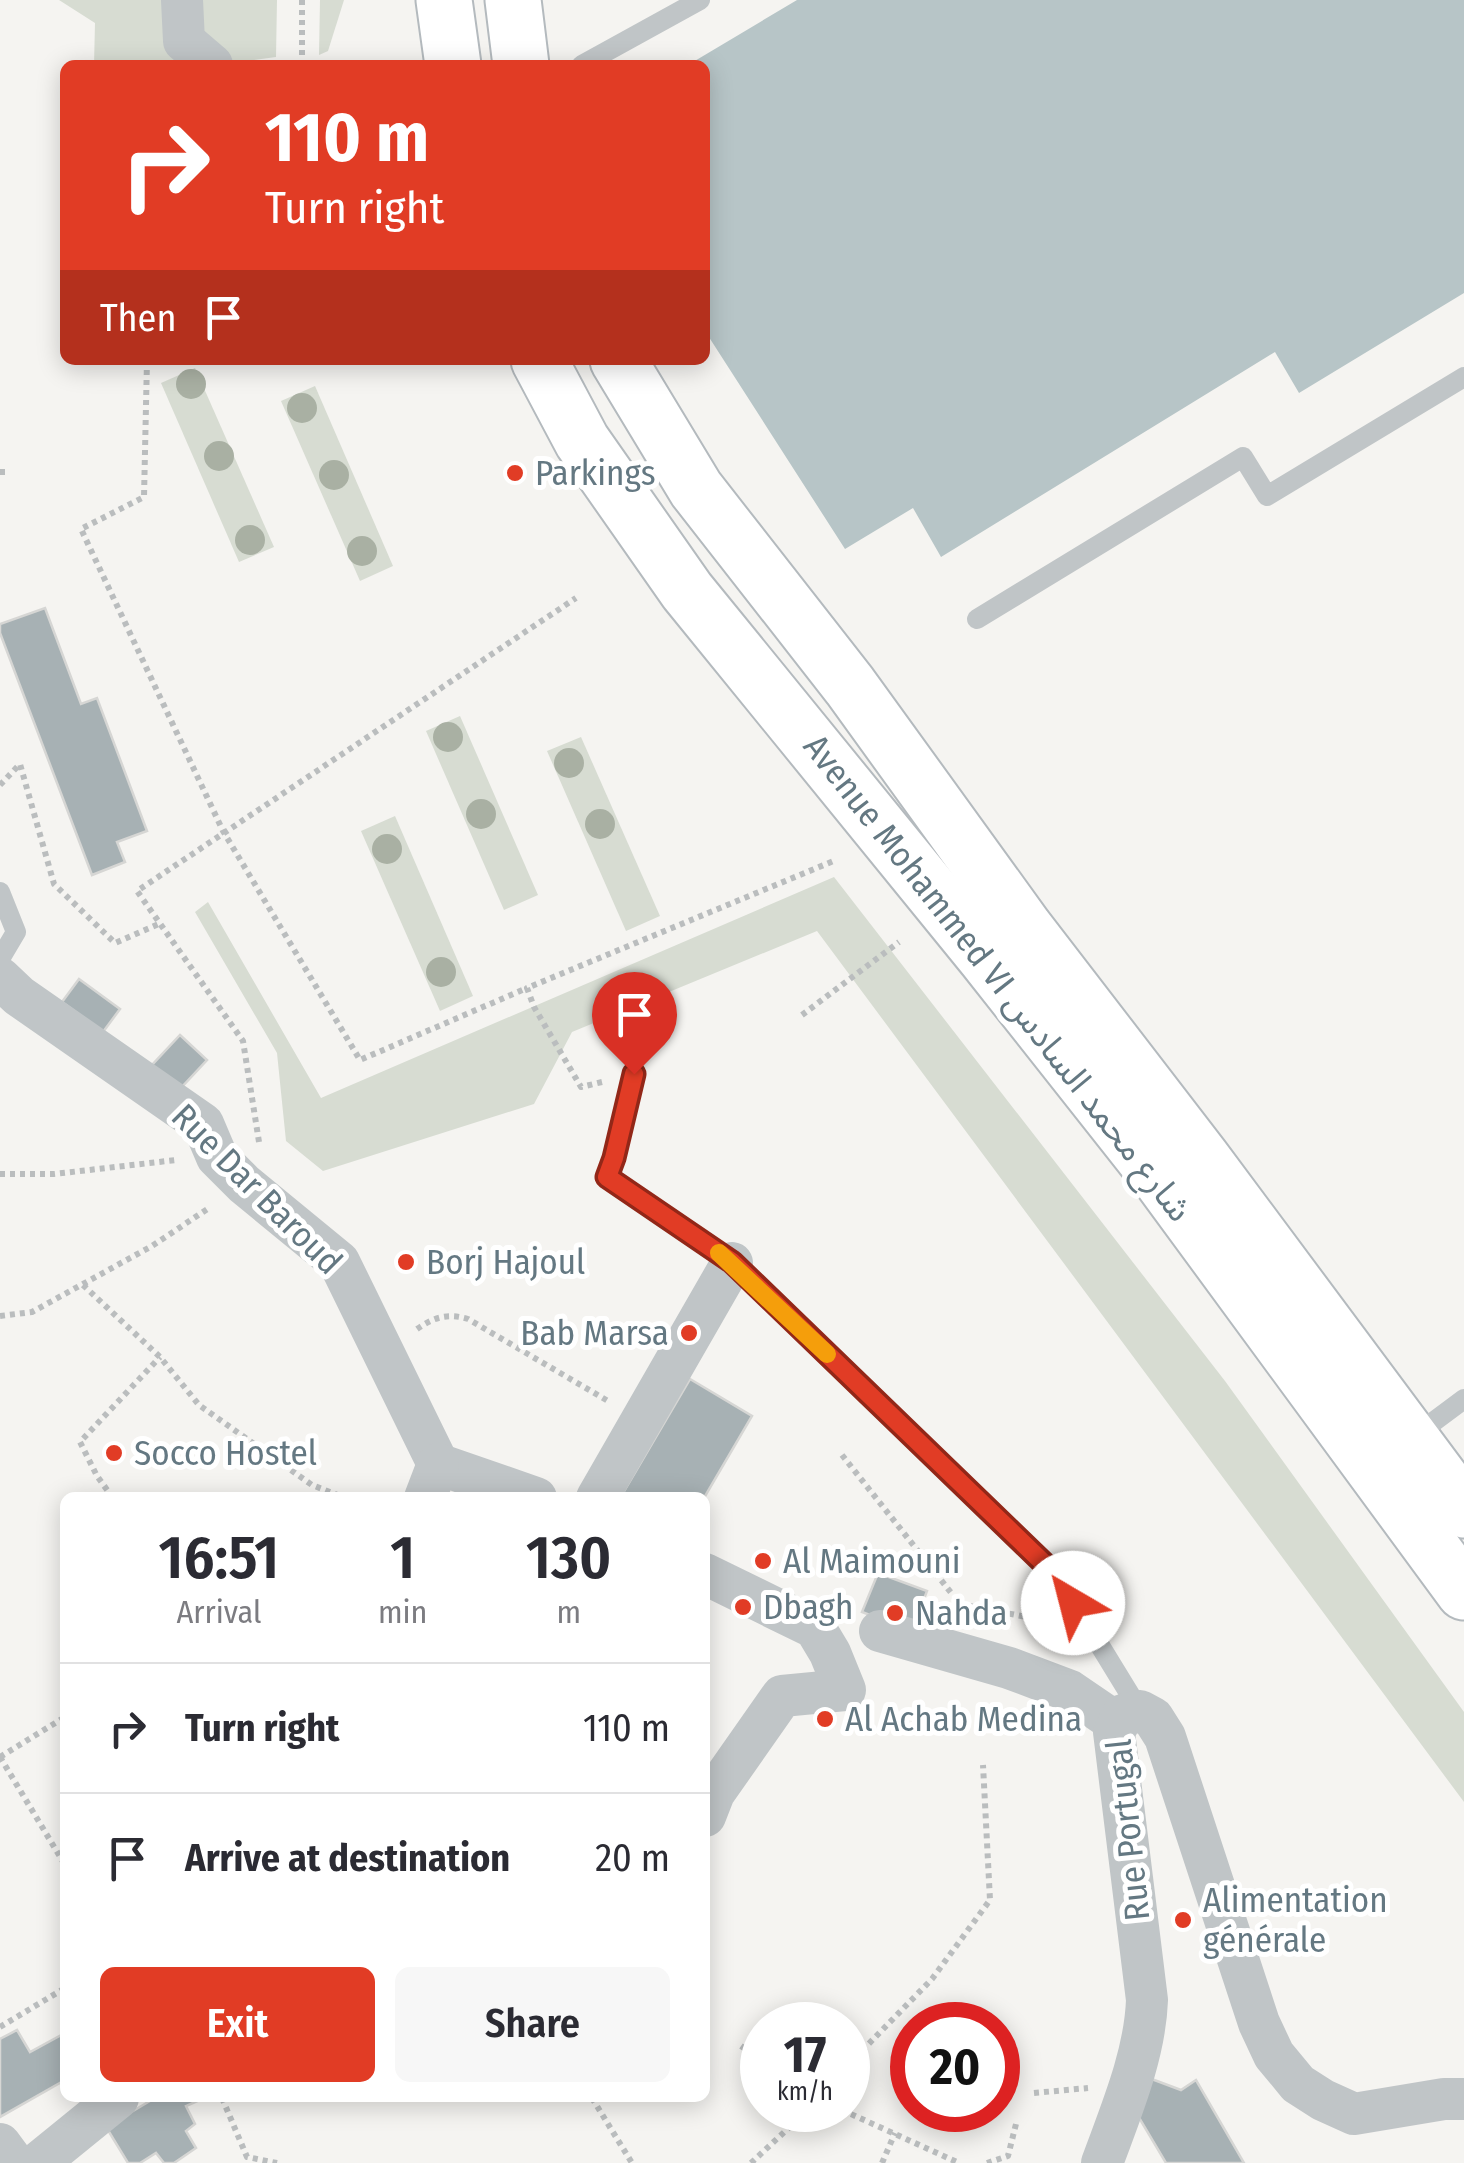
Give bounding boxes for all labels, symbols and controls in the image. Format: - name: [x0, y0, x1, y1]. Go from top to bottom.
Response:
- text: 110 m: [265, 96, 429, 180]
- icon: right: [100, 100, 230, 230]
- text: Turn right: [265, 181, 444, 235]
- icon: arrive: [196, 290, 251, 345]
- text: Then: [100, 295, 176, 341]
- place label: Parkings: [535, 452, 656, 494]
- marker: Parkings: [504, 462, 526, 484]
- street label: Avenue Mohammed VI شارع محمد السادس: [791, 726, 1201, 1233]
- pin: [592, 972, 677, 1075]
- icon: arrive: [607, 987, 662, 1042]
- street label: Rue Dar Baroud: [163, 1095, 351, 1283]
- place label: Borj Hajoul: [426, 1241, 585, 1283]
- marker: Borj Hajoul: [395, 1251, 417, 1273]
- place label: Bab Marsa: [520, 1312, 669, 1354]
- marker: Bab Marsa: [678, 1322, 700, 1344]
- place label: Socco Hostel: [134, 1432, 317, 1474]
- marker: Socco Hostel: [103, 1442, 125, 1464]
- text: 16:51: [159, 1522, 279, 1594]
- text: 1: [390, 1522, 415, 1594]
- text: 130: [526, 1522, 611, 1594]
- place label: Al Maimouni: [783, 1540, 961, 1582]
- marker: Al Maimouni: [752, 1550, 774, 1572]
- position arrow: [1021, 1551, 1125, 1655]
- place label: Dbagh: [763, 1586, 853, 1628]
- place label: Nahda: [915, 1592, 1008, 1634]
- text: Arrival: [177, 1593, 261, 1631]
- text: min: [378, 1593, 427, 1631]
- text: m: [556, 1593, 581, 1631]
- marker: Dbagh: [732, 1596, 754, 1618]
- marker: Nahda: [884, 1602, 906, 1624]
- place label: Al Achab Medina: [845, 1698, 1082, 1740]
- icon: right: [100, 1701, 155, 1756]
- text: Turn right: [185, 1705, 339, 1751]
- text: 110 m: [583, 1705, 670, 1751]
- marker: Al Achab Medina: [814, 1708, 836, 1730]
- street label: Rue Portugal: [1098, 1737, 1158, 1923]
- icon: arrive: [100, 1831, 155, 1886]
- text: Arrive at destination: [185, 1835, 510, 1881]
- text: 20 m: [595, 1835, 670, 1881]
- place label: Alimentation générale: [1203, 1879, 1388, 1961]
- marker: Alimentation générale: [1172, 1909, 1194, 1931]
- button: Exit: [100, 1967, 375, 2082]
- button: Share: [395, 1967, 670, 2082]
- speed limit sign: 20: [890, 2002, 1020, 2132]
- text: 17: [784, 2025, 826, 2085]
- text: km/h: [777, 2077, 833, 2107]

